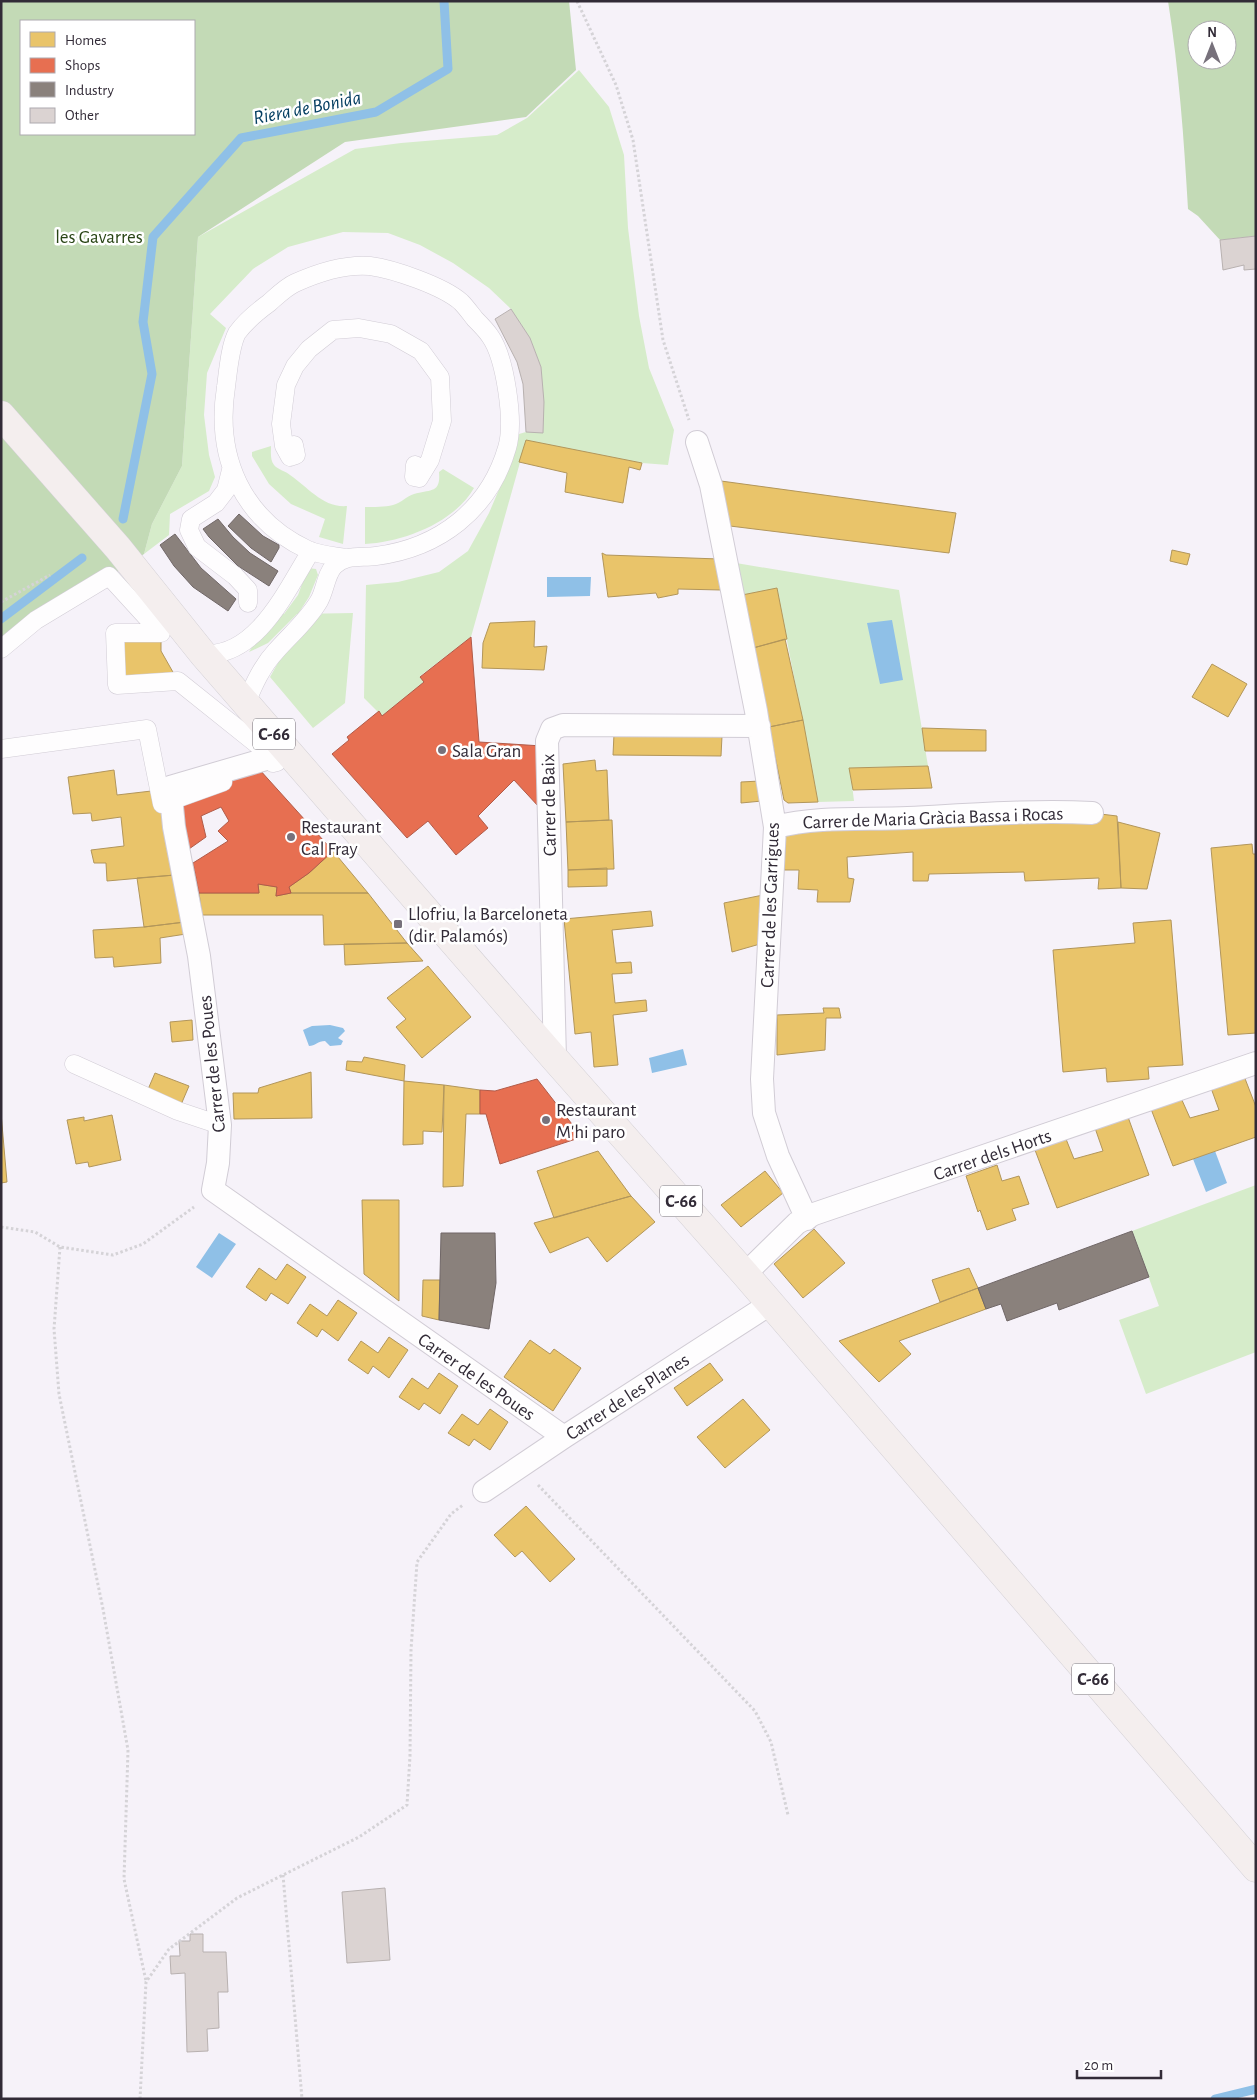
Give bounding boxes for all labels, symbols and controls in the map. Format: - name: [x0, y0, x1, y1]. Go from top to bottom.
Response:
- legend: [20, 20, 195, 135]
- north arrow: [1187, 20, 1237, 70]
- text: N: [1207, 26, 1217, 40]
- text: Homes: [65, 33, 107, 48]
- text: Shops: [65, 58, 100, 73]
- text: Industry: [65, 83, 114, 98]
- water label: Riera de Bonida: [252, 88, 363, 128]
- text: Other: [65, 108, 99, 123]
- park label: les Gavarres: [55, 228, 143, 247]
- road number: C-66: [253, 719, 295, 750]
- place label: Sala Gran: [452, 742, 521, 761]
- marker: Sala Gran: [436, 744, 448, 756]
- street label: Carrer de Baix: [539, 754, 560, 856]
- street label: Carrer de Maria Gràcia Bassa i Rocas: [802, 804, 1064, 833]
- place label: Restaurant Cal Fray: [301, 818, 381, 859]
- street label: Carrer de les Garrigues: [758, 822, 783, 988]
- marker: Restaurant Cal Fray: [285, 831, 297, 843]
- place label: Llofriu, la Barceloneta (dir. Palamós): [408, 905, 568, 946]
- marker: Llofriu, la Barceloneta (dir. Palamós): [392, 918, 404, 930]
- street label: Carrer de les Poues: [196, 994, 229, 1133]
- place label: Restaurant M'hi paro: [556, 1101, 636, 1142]
- marker: Restaurant M'hi paro: [540, 1114, 552, 1126]
- street label: Carrer dels Horts: [931, 1126, 1054, 1184]
- road number: C-66: [660, 1186, 702, 1216]
- street label: Carrer de les Poues: [414, 1330, 538, 1425]
- street label: Carrer de les Planes: [563, 1350, 693, 1444]
- road number: C-66: [1072, 1664, 1114, 1695]
- scale bar: [1077, 2048, 1161, 2080]
- text: 20 m: [1084, 2058, 1113, 2073]

